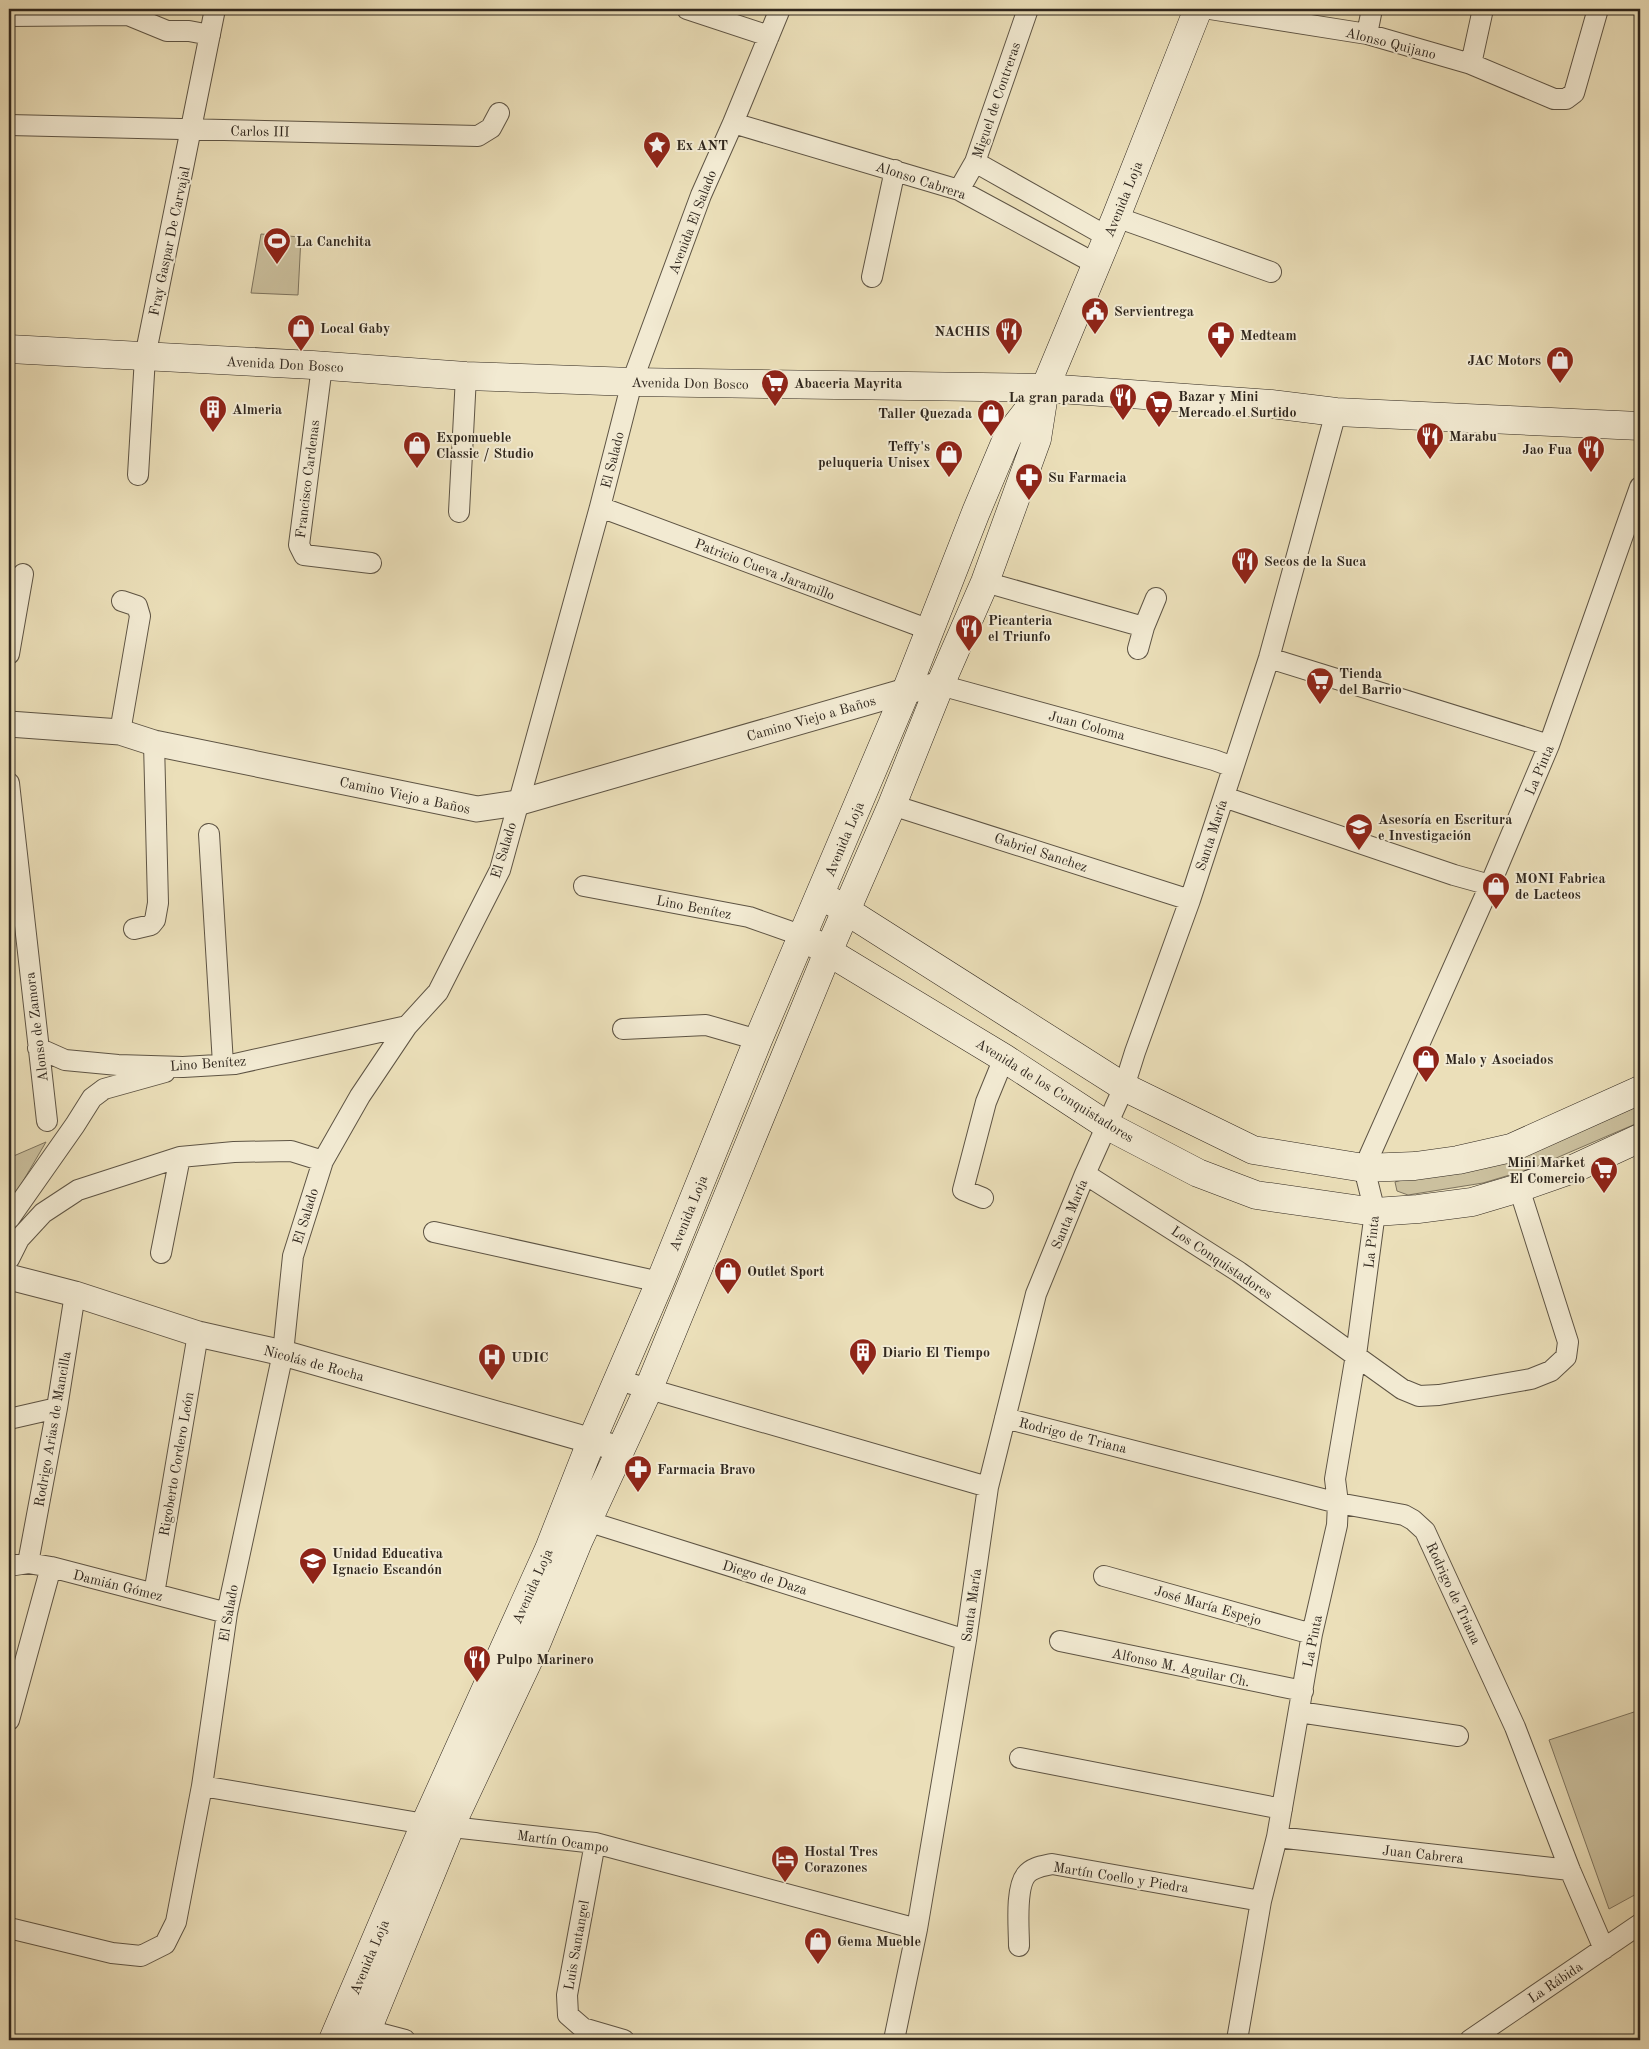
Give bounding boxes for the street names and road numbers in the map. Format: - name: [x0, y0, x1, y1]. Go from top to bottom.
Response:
- street label: Alonso Quijano: [1344, 26, 1438, 62]
- street label: Miguel de Contreras: [970, 40, 1023, 160]
- street label: Carlos III: [230, 124, 290, 140]
- street label: Alonso Cabrera: [874, 160, 968, 202]
- street label: Avenida Loja: [1102, 160, 1145, 239]
- street label: Fray Gaspar De Carvajal: [147, 165, 193, 317]
- street label: Avenida El Salado: [667, 168, 719, 276]
- street label: Avenida Don Bosco: [226, 355, 344, 375]
- street label: Avenida Don Bosco: [631, 376, 749, 392]
- street label: Francisco Cardenas: [294, 419, 322, 539]
- street label: El Salado: [599, 430, 627, 490]
- street label: Patricio Cueva Jaramillo: [693, 537, 837, 603]
- street label: Camino Viejo a Baños: [745, 694, 877, 744]
- street label: Juan Coloma: [1047, 709, 1127, 743]
- street label: La Pinta: [1523, 743, 1557, 797]
- street label: Camino Viejo a Baños: [338, 775, 471, 817]
- street label: Santa María: [1194, 798, 1230, 873]
- street label: Avenida Loja: [823, 800, 867, 879]
- street label: El Salado: [489, 821, 519, 880]
- street label: Gabriel Sanchez: [992, 831, 1089, 875]
- street label: Lino Benítez: [655, 894, 733, 922]
- street label: Alonso de Zamora: [23, 971, 51, 1082]
- street label: Avenida de los Conquistadores: [973, 1036, 1136, 1145]
- street label: Lino Benítez: [169, 1054, 247, 1074]
- street label: Avenida Loja: [667, 1174, 710, 1253]
- street label: Santa María: [1050, 1177, 1090, 1251]
- street label: El Salado: [291, 1187, 321, 1246]
- street label: La Pinta: [1362, 1215, 1382, 1269]
- street label: Los Conquistadores: [1168, 1224, 1275, 1302]
- street label: Nicolás de Rocha: [262, 1344, 366, 1384]
- street label: Rodrigo Arias de Mancilla: [32, 1350, 74, 1508]
- street label: Rigoberto Cordero León: [157, 1391, 197, 1537]
- street label: Rodrigo de Triana: [1017, 1416, 1128, 1456]
- street label: Rodrigo de Triana: [1423, 1540, 1483, 1647]
- street label: Avenida Loja: [510, 1547, 556, 1626]
- street label: Diego de Daza: [721, 1558, 809, 1598]
- street label: Santa María: [960, 1567, 984, 1643]
- street label: Damián Gómez: [71, 1568, 164, 1604]
- street label: El Salado: [217, 1583, 241, 1643]
- street label: José María Espejo: [1153, 1584, 1263, 1628]
- street label: La Pinta: [1301, 1614, 1325, 1668]
- street label: Alfonso M. Aguilar Ch.: [1110, 1646, 1251, 1689]
- street label: Martín Ocampo: [516, 1829, 610, 1855]
- street label: Juan Cabrera: [1382, 1844, 1464, 1866]
- street label: Martín Coello y Piedra: [1052, 1860, 1190, 1896]
- street label: Luis Santangel: [562, 1899, 592, 1991]
- street label: Avenida Loja: [348, 1918, 392, 1997]
- street label: La Rábida: [1526, 1960, 1585, 2006]

